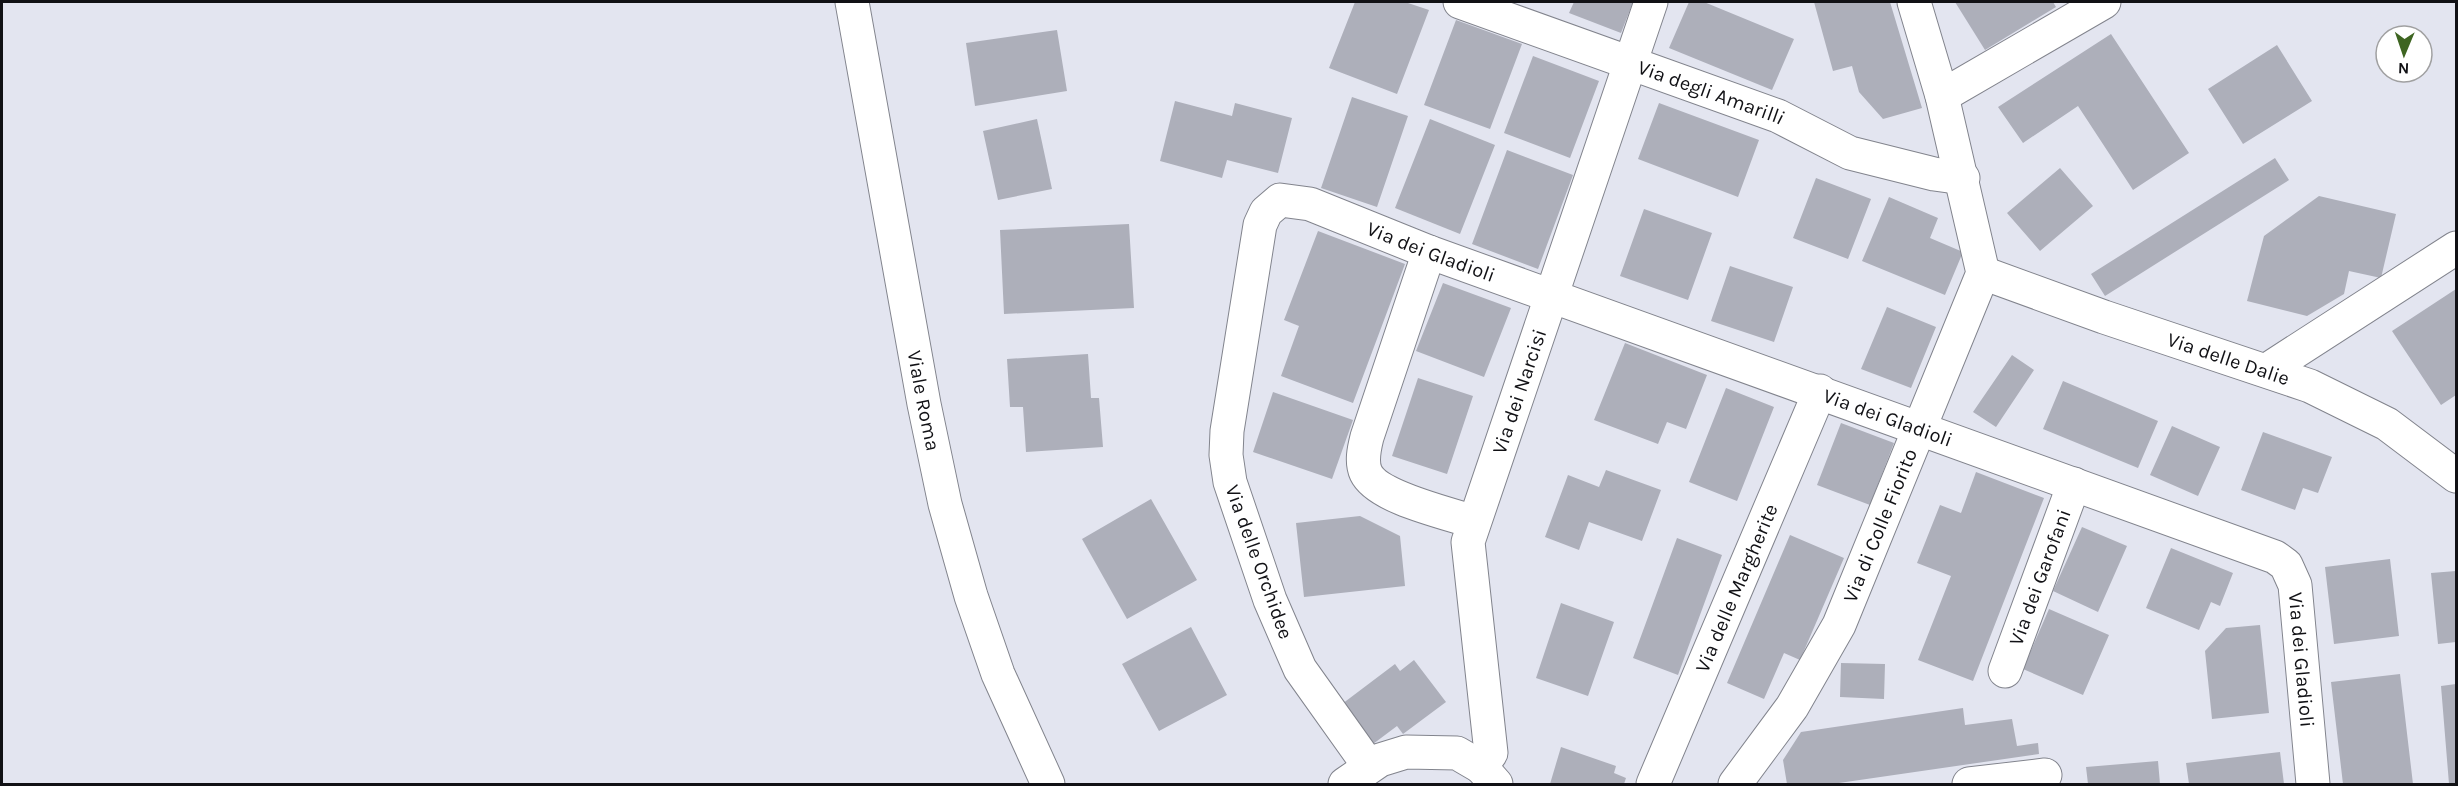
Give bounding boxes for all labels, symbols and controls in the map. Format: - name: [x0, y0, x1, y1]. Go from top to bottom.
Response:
- north arrow: [2374, 24, 2434, 84]
- street label: Via degli Amarilli: [1635, 55, 1789, 129]
- text: N: [2397, 59, 2410, 78]
- street label: Via dei Gladioli: [1363, 217, 1498, 286]
- street label: Via dei Narcisi: [1487, 326, 1551, 457]
- street label: Via delle Dalie: [2164, 328, 2293, 390]
- street label: Viale Roma: [903, 349, 945, 453]
- street label: Via dei Gladioli: [1820, 384, 1956, 451]
- street label: Via di Colle Fiorito: [1838, 445, 1921, 606]
- street label: Via delle Orchidee: [1220, 482, 1298, 642]
- street label: Via delle Margherite: [1690, 500, 1782, 676]
- street label: Via dei Garofani: [2004, 506, 2075, 649]
- street label: Via dei Gladioli: [2284, 591, 2319, 728]

